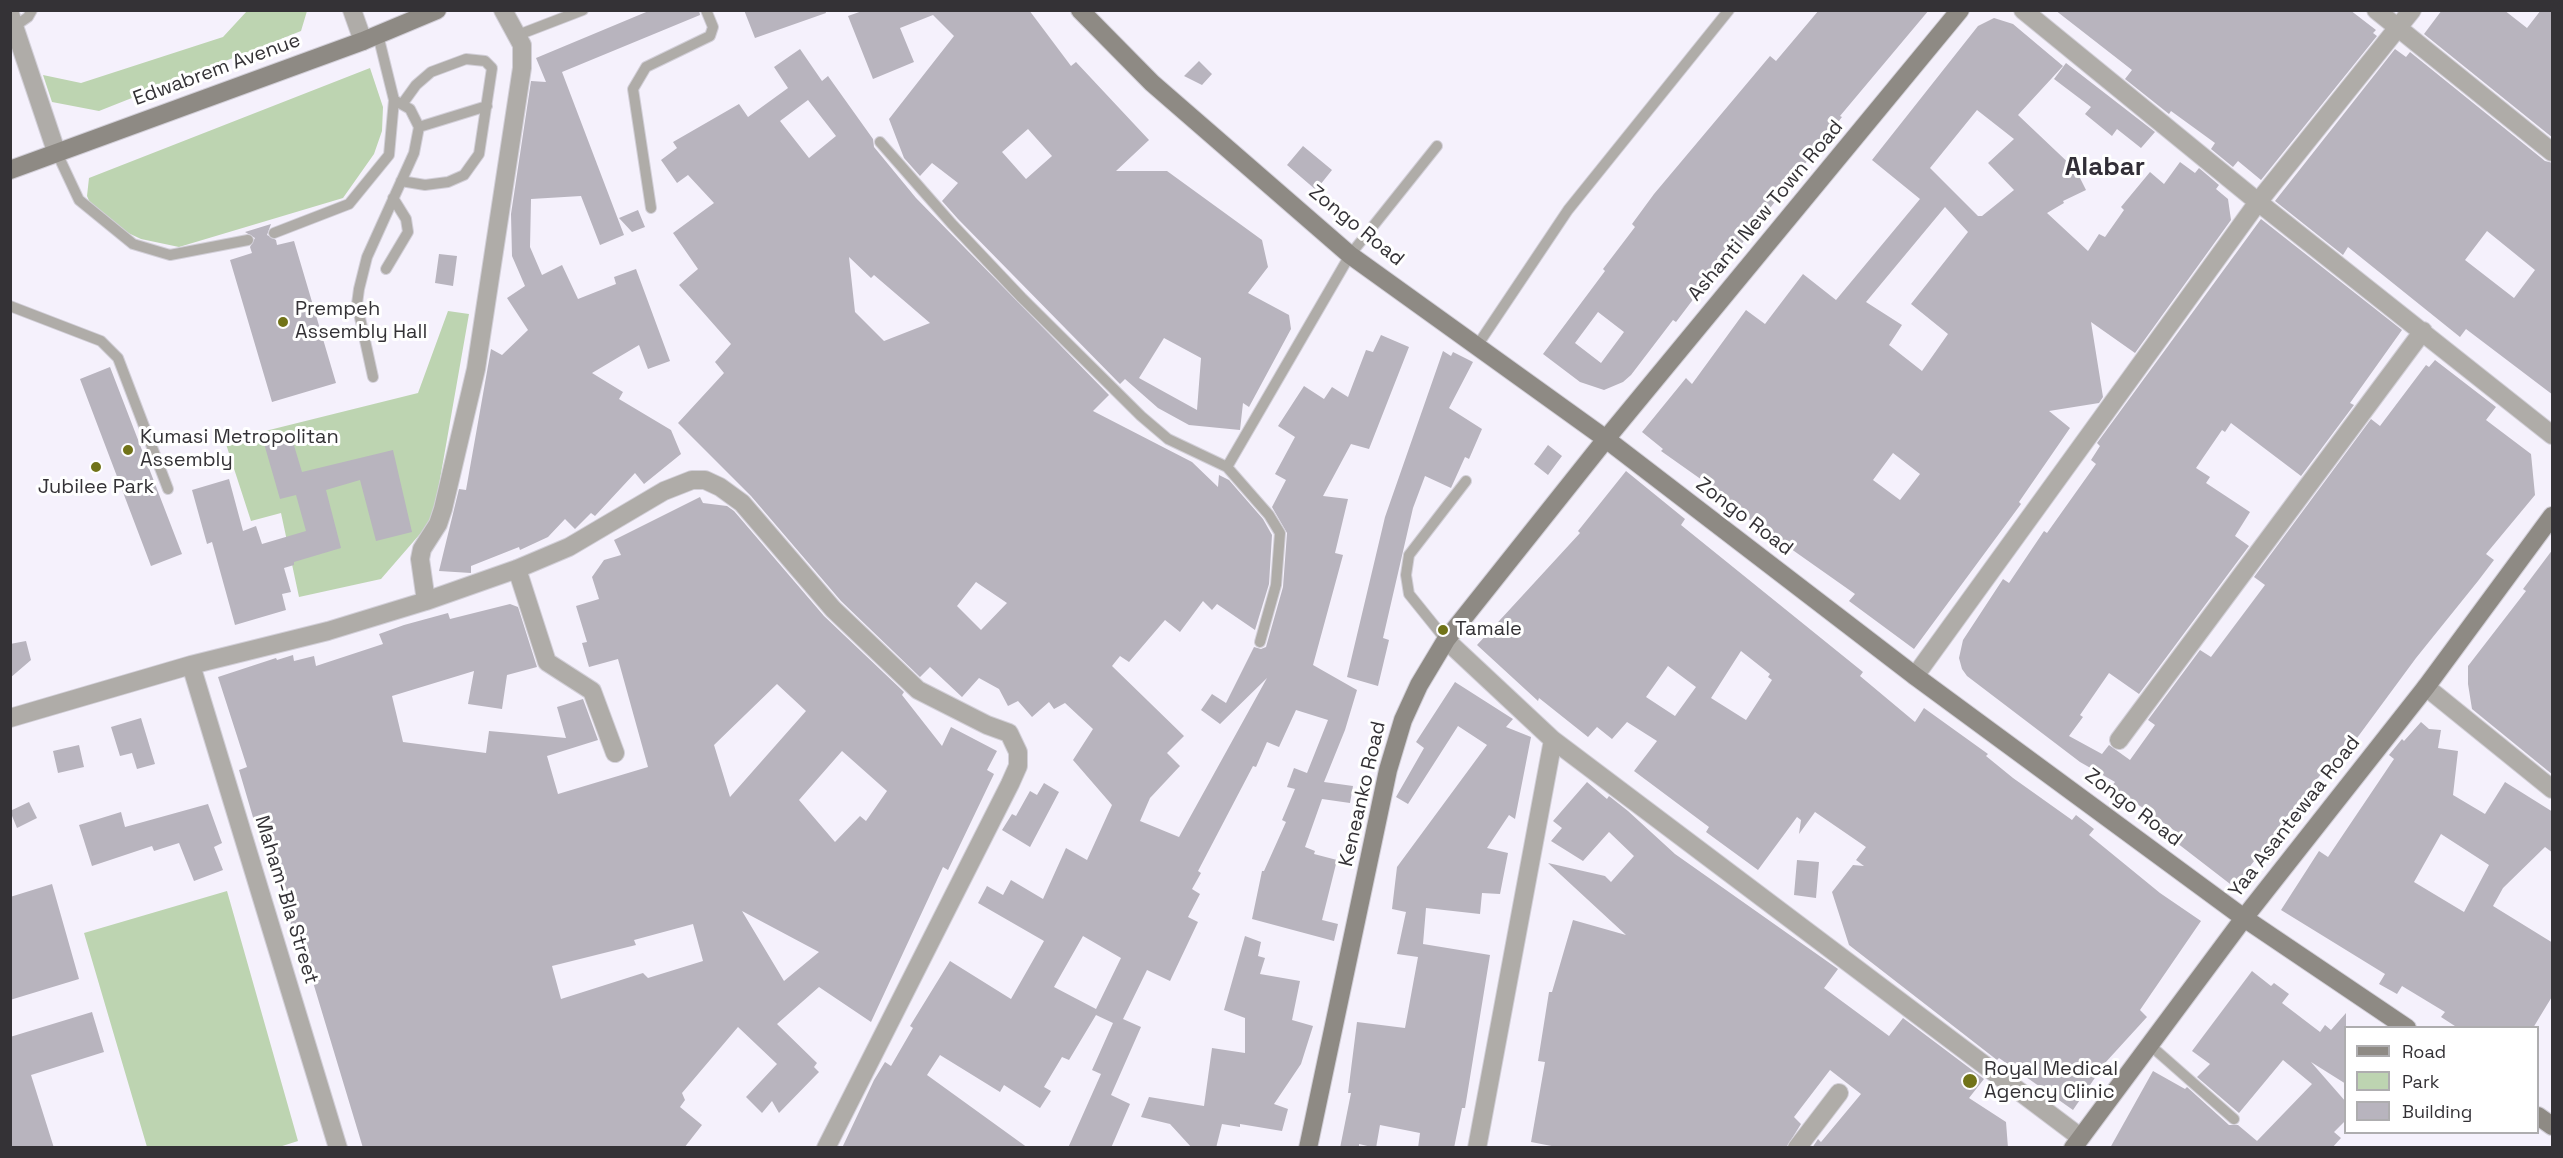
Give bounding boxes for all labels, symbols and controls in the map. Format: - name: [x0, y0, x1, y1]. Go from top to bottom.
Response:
- street label: Edwabrem Avenue: [130, 29, 304, 111]
- street label: Ashanti New Town Road: [1683, 116, 1849, 306]
- district label: Alabar: [2065, 152, 2145, 184]
- street label: Zongo Road: [1304, 180, 1408, 272]
- place label: Prempeh Assembly Hall: [295, 298, 427, 345]
- marker: Prempeh Assembly Hall: [276, 315, 290, 329]
- place label: Kumasi Metropolitan Assembly: [140, 426, 339, 473]
- marker: Kumasi Metropolitan Assembly: [121, 443, 135, 457]
- marker: Jubilee Park: [89, 460, 103, 474]
- street label: Zongo Road: [1691, 473, 1797, 561]
- place label: Jubilee Park: [38, 476, 154, 500]
- place label: Tamale: [1455, 618, 1522, 642]
- marker: Tamale: [1436, 623, 1450, 637]
- street label: Keneanko Road: [1335, 719, 1391, 869]
- street label: Yaa Asantewaa Road: [2224, 731, 2366, 903]
- street label: Zongo Road: [2080, 764, 2186, 852]
- street label: Maham-Bla Street: [249, 813, 323, 987]
- legend: [2344, 1026, 2539, 1134]
- text: Road: [2402, 1040, 2446, 1063]
- place label: Royal Medical Agency Clinic: [1984, 1058, 2118, 1105]
- text: Park: [2402, 1070, 2439, 1093]
- marker: Royal Medical Agency Clinic: [1961, 1072, 1979, 1090]
- text: Building: [2402, 1100, 2472, 1123]

